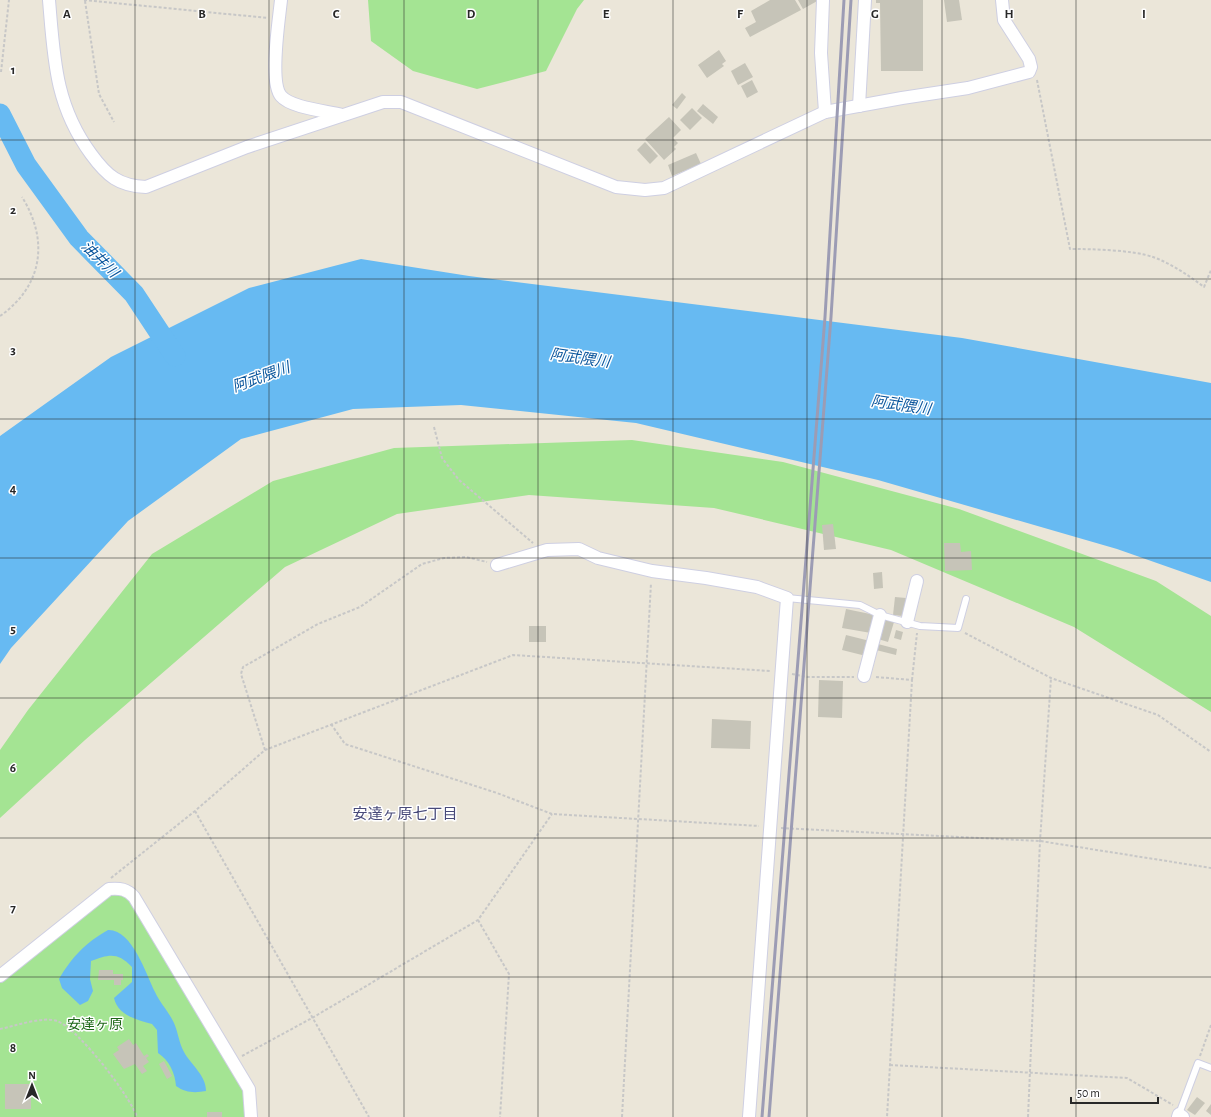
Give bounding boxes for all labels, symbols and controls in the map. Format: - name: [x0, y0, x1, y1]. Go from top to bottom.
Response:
- text: A: [63, 8, 71, 21]
- text: B: [198, 8, 206, 21]
- text: C: [333, 8, 340, 21]
- text: D: [467, 8, 476, 21]
- text: E: [603, 8, 610, 21]
- text: F: [737, 8, 744, 21]
- text: G: [871, 8, 879, 21]
- text: H: [1004, 8, 1014, 21]
- text: I: [1142, 8, 1146, 21]
- text: 1: [11, 64, 15, 77]
- text: 2: [10, 204, 16, 217]
- water label: 油井川: [78, 237, 123, 282]
- text: 3: [10, 344, 16, 357]
- water label: 阿武隈川: [549, 346, 613, 370]
- water label: 阿武隈川: [230, 359, 294, 395]
- water label: 阿武隈川: [870, 393, 934, 417]
- text: 4: [10, 483, 17, 496]
- text: 5: [10, 623, 16, 636]
- text: 6: [10, 762, 16, 775]
- district label: 安達ヶ原七丁目: [352, 806, 458, 822]
- text: 7: [10, 902, 16, 915]
- park label: 安達ヶ原: [67, 1017, 123, 1032]
- text: 8: [10, 1042, 16, 1055]
- north arrow: [12, 1065, 52, 1105]
- text: N: [28, 1070, 36, 1081]
- scale bar: [1071, 1079, 1158, 1105]
- text: 50 m: [1077, 1087, 1100, 1099]

